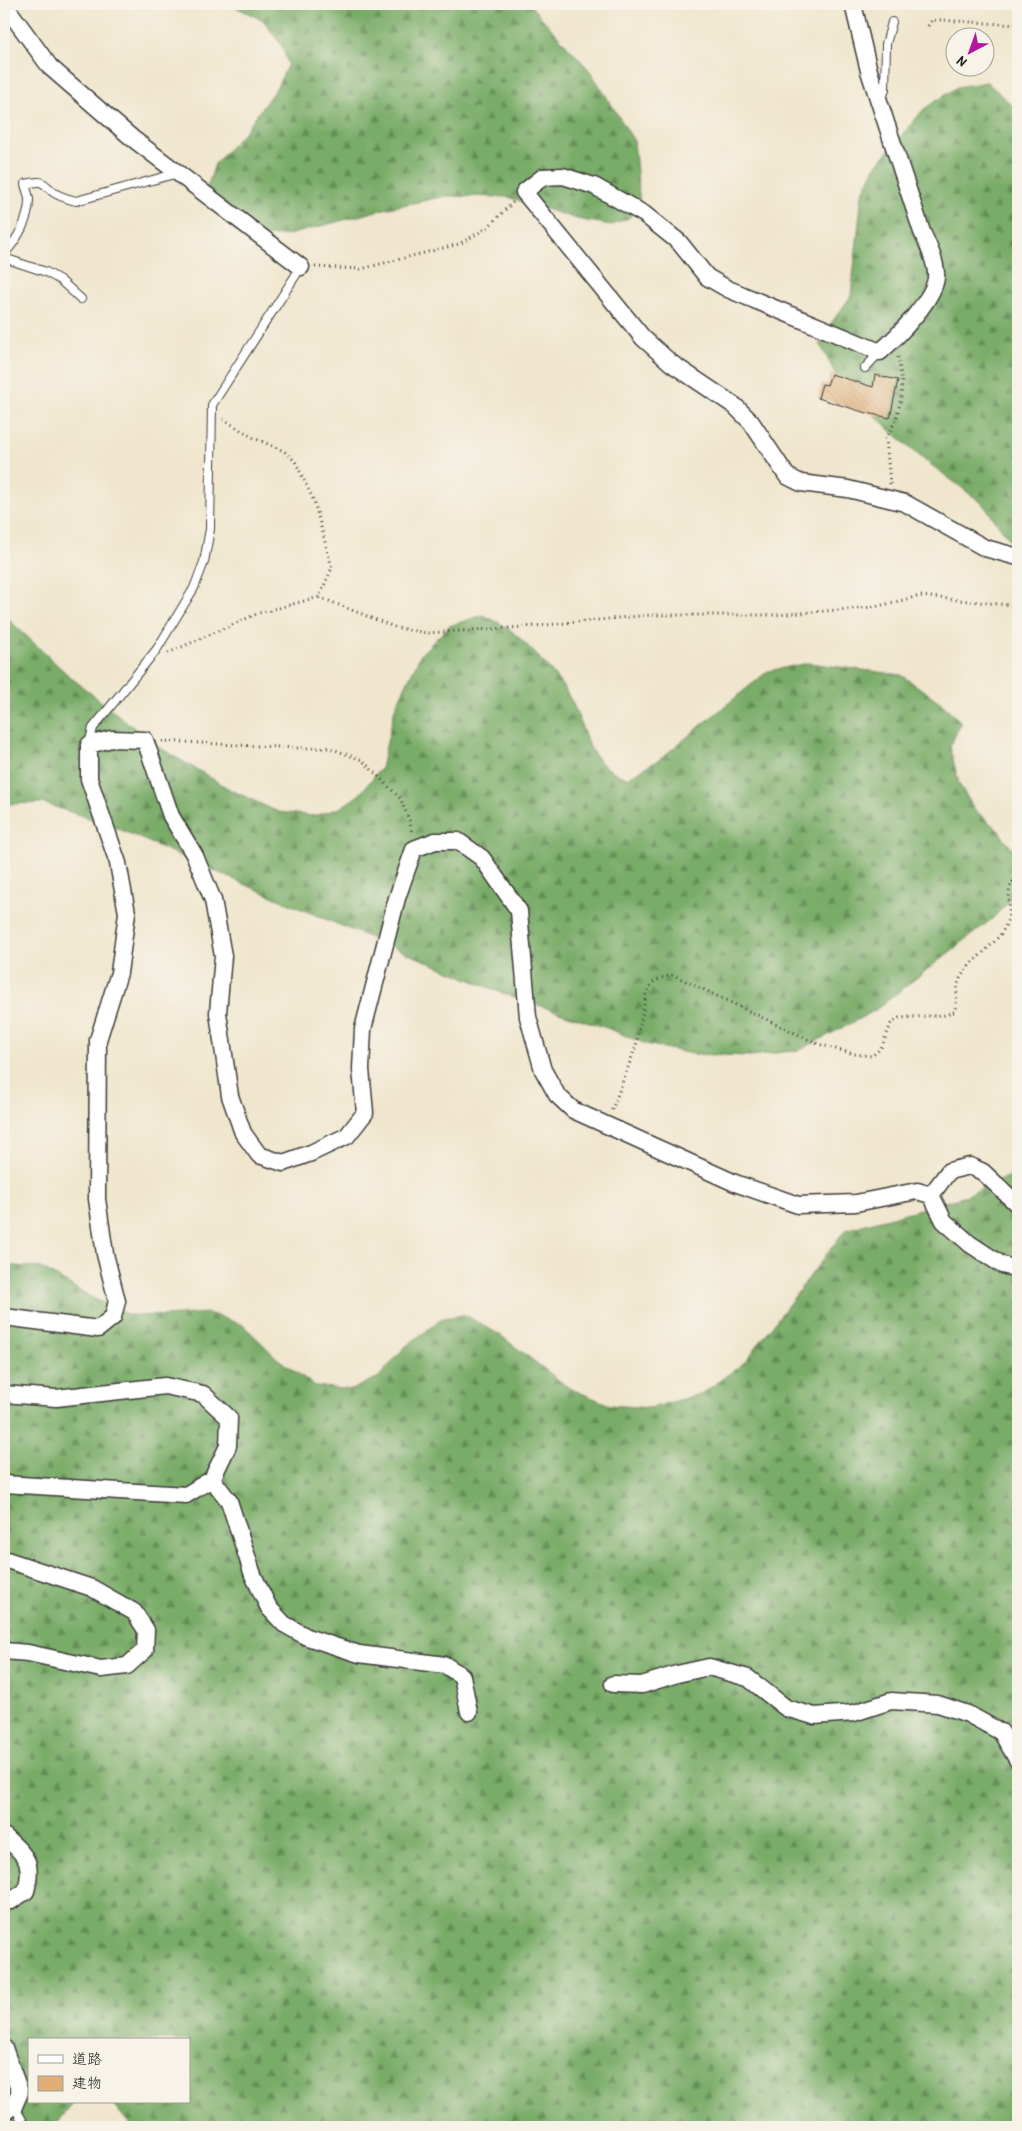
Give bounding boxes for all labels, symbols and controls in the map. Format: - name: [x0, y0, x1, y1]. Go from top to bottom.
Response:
- north arrow: [944, 28, 994, 78]
- text: N: [952, 52, 970, 72]
- legend: [28, 2038, 190, 2104]
- text: 道路: [72, 2048, 102, 2069]
- text: 建物: [72, 2072, 102, 2093]

